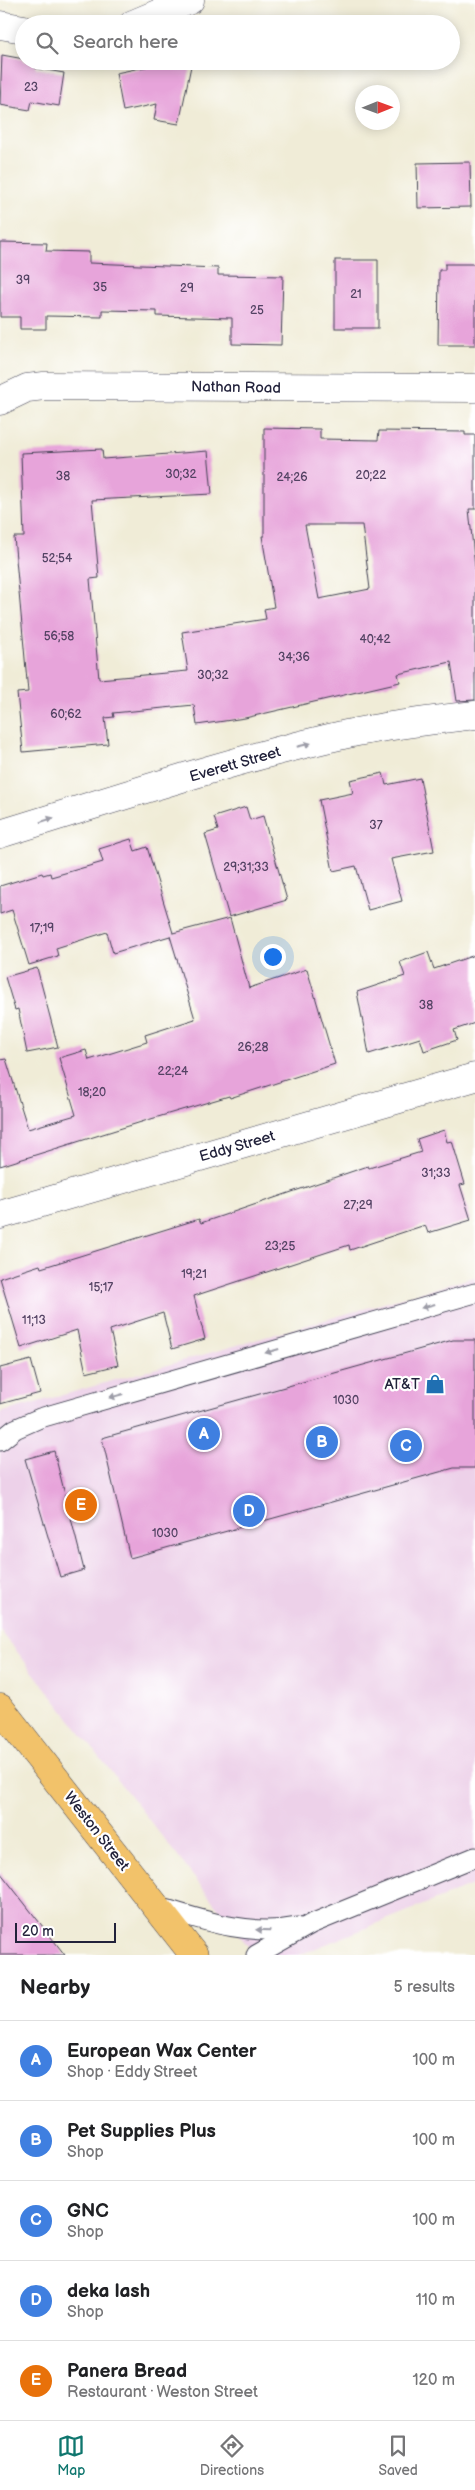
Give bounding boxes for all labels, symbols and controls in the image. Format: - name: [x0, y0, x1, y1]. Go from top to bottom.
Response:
- search box: [15, 15, 460, 70]
- icon: search: [33, 29, 61, 57]
- text: Search here: [73, 31, 178, 54]
- house number: 23: [24, 80, 38, 95]
- north arrow: [355, 85, 400, 130]
- house number: 39: [16, 273, 30, 288]
- house number: 35: [93, 280, 107, 295]
- house number: 29: [180, 281, 194, 296]
- house number: 21: [350, 287, 362, 302]
- house number: 25: [250, 303, 264, 318]
- street label: Nathan Road: [191, 377, 281, 398]
- house number: 30;32: [165, 467, 197, 482]
- house number: 20;22: [356, 468, 386, 483]
- house number: 38: [56, 469, 70, 484]
- house number: 24;26: [276, 470, 308, 485]
- house number: 52;54: [42, 551, 73, 566]
- house number: 56;58: [44, 629, 74, 644]
- house number: 40;42: [359, 632, 391, 647]
- house number: 34;36: [278, 650, 310, 665]
- house number: 30;32: [197, 668, 229, 683]
- house number: 60;62: [50, 707, 82, 722]
- one-way arrow: [296, 741, 311, 749]
- street label: Everett Street: [187, 742, 283, 787]
- one-way arrow: [39, 815, 54, 823]
- house number: 37: [369, 818, 383, 833]
- house number: 29;31;33: [223, 860, 269, 875]
- house number: 17;19: [30, 921, 54, 936]
- your location: [260, 944, 286, 970]
- house number: 38: [419, 998, 433, 1013]
- house number: 26;28: [238, 1040, 268, 1055]
- house number: 22;24: [158, 1064, 189, 1079]
- house number: 18;20: [78, 1085, 106, 1100]
- street label: Eddy Street: [197, 1127, 278, 1166]
- house number: 31;33: [421, 1166, 451, 1181]
- house number: 27;29: [343, 1198, 373, 1213]
- house number: 23;25: [265, 1239, 295, 1254]
- house number: 19;21: [181, 1267, 207, 1282]
- house number: 15;17: [89, 1280, 113, 1295]
- one-way arrow: [421, 1303, 436, 1311]
- house number: 11;13: [22, 1313, 46, 1328]
- one-way arrow: [264, 1348, 279, 1356]
- shop icon: AT&T: [424, 1373, 446, 1395]
- place label: AT&T: [384, 1375, 420, 1394]
- one-way arrow: [108, 1393, 123, 1401]
- house number: 1030: [333, 1393, 359, 1408]
- pin: A: [188, 1415, 220, 1453]
- pin: B: [306, 1423, 338, 1461]
- pin: C: [390, 1427, 422, 1465]
- pin: E: [65, 1486, 97, 1524]
- pin: D: [233, 1492, 265, 1530]
- house number: 1030: [152, 1526, 178, 1541]
- street label: Weston Street: [60, 1788, 134, 1875]
- scale bar: [15, 1920, 116, 1943]
- text: 20 m: [22, 1923, 54, 1940]
- one-way arrow: [254, 1926, 270, 1934]
- text: Nearby: [20, 1975, 90, 2000]
- text: 5 results: [393, 1978, 455, 1997]
- text: European Wax Center: [67, 2040, 257, 2063]
- text: A: [31, 2051, 41, 2070]
- text: 100 m: [412, 2051, 455, 2070]
- text: Shop · Eddy Street: [67, 2063, 197, 2082]
- text: Pet Supplies Plus: [67, 2120, 216, 2143]
- text: B: [30, 2131, 42, 2150]
- text: 100 m: [412, 2131, 455, 2150]
- text: Shop: [67, 2143, 104, 2162]
- text: GNC: [67, 2200, 109, 2223]
- text: C: [30, 2211, 42, 2230]
- text: 100 m: [412, 2211, 455, 2230]
- text: Shop: [67, 2223, 104, 2242]
- text: deka lash: [67, 2280, 150, 2303]
- text: D: [30, 2291, 42, 2310]
- text: 110 m: [416, 2291, 455, 2310]
- text: Shop: [67, 2303, 104, 2322]
- text: Panera Bread: [67, 2360, 187, 2383]
- text: E: [31, 2371, 41, 2390]
- text: 120 m: [412, 2371, 455, 2390]
- text: Restaurant · Weston Street: [67, 2383, 258, 2402]
- tab: Map: [57, 2432, 85, 2479]
- tab: Directions: [200, 2432, 264, 2479]
- tab: Saved: [378, 2432, 418, 2479]

